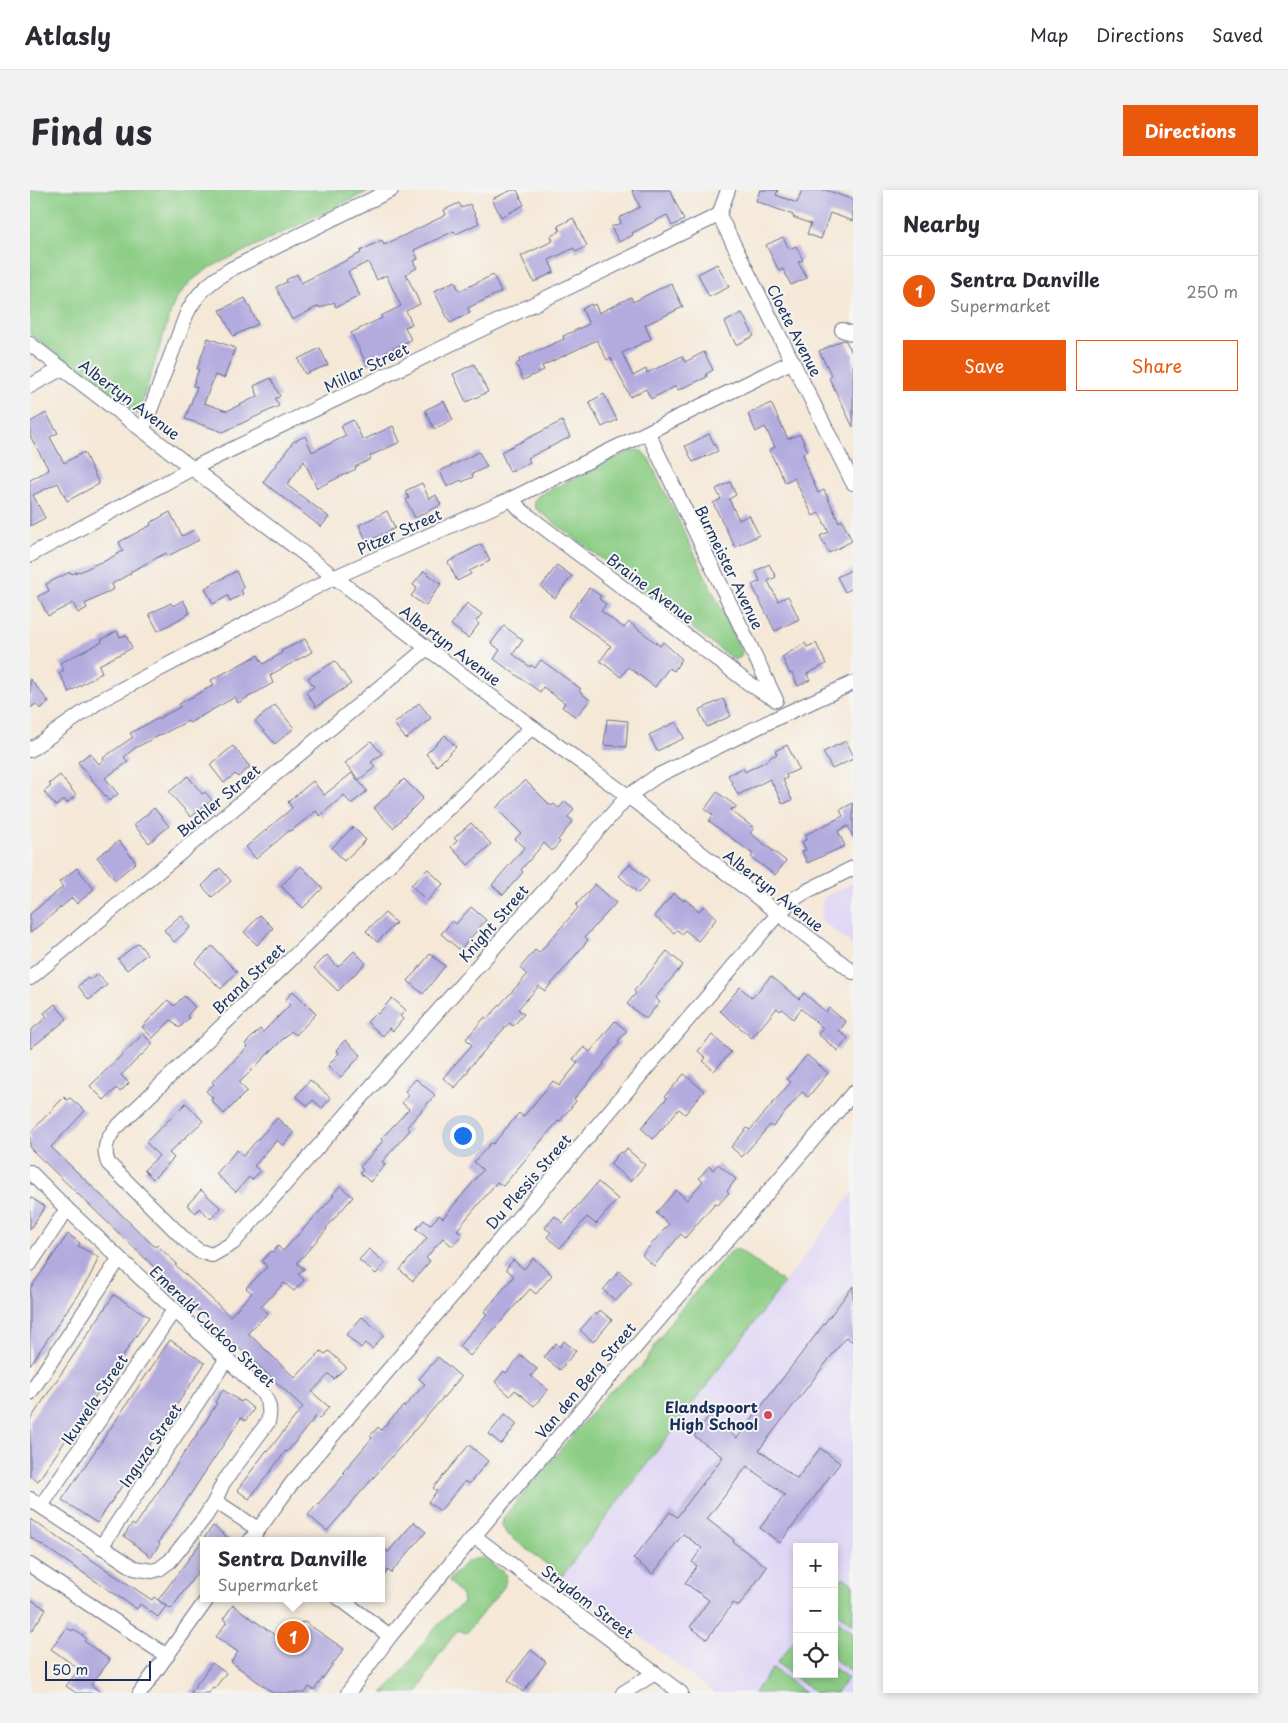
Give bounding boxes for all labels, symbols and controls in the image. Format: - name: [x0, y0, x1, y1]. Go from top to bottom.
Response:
- text: Atlasly: [25, 17, 111, 53]
- text: Map: [1030, 21, 1068, 48]
- text: Directions: [1096, 21, 1184, 48]
- text: Saved: [1212, 21, 1263, 48]
- text: Find us: [30, 104, 152, 157]
- button: Directions: [1123, 105, 1258, 156]
- text: Nearby: [903, 207, 980, 239]
- text: Sentra Danville: [950, 265, 1100, 293]
- text: 1: [915, 279, 923, 303]
- text: 250 m: [1187, 279, 1238, 303]
- street label: Cloete Avenue: [762, 280, 828, 380]
- text: Supermarket: [950, 293, 1050, 317]
- street label: Millar Street: [320, 337, 412, 397]
- button: Save: [903, 340, 1066, 391]
- button: Share: [1076, 340, 1238, 391]
- street label: Albertyn Avenue: [75, 353, 185, 445]
- street label: Burmeister Avenue: [690, 501, 770, 633]
- street label: Pitzer Street: [353, 502, 445, 560]
- street label: Braine Avenue: [602, 547, 700, 629]
- street label: Albertyn Avenue: [396, 599, 506, 691]
- street label: Buchler Street: [171, 758, 265, 842]
- street label: Albertyn Avenue: [719, 844, 829, 936]
- street label: Knight Street: [453, 879, 533, 967]
- street label: Brand Street: [206, 937, 290, 1019]
- your location: [450, 1123, 476, 1149]
- street label: Du Plessis Street: [480, 1128, 576, 1234]
- street label: Emerald Cuckoo Street: [145, 1260, 281, 1392]
- street label: Van den Berg Street: [529, 1317, 641, 1443]
- street label: Ikuwela Street: [55, 1349, 133, 1449]
- place label: Elandspoort High School: [665, 1395, 758, 1435]
- street label: Inguza Street: [113, 1398, 187, 1492]
- marker: Elandspoort High School: [762, 1409, 774, 1421]
- popup: [200, 1537, 385, 1602]
- map controls: [793, 1543, 838, 1678]
- button: +: [793, 1543, 838, 1588]
- text: Sentra Danville: [218, 1544, 367, 1572]
- street label: Strydom Street: [537, 1559, 639, 1643]
- text: Supermarket: [218, 1572, 318, 1596]
- button: −: [793, 1588, 838, 1633]
- pin: 1: [277, 1618, 309, 1656]
- button: locate: [793, 1633, 838, 1678]
- scale bar: [45, 1658, 151, 1681]
- text: 50 m: [52, 1659, 88, 1680]

